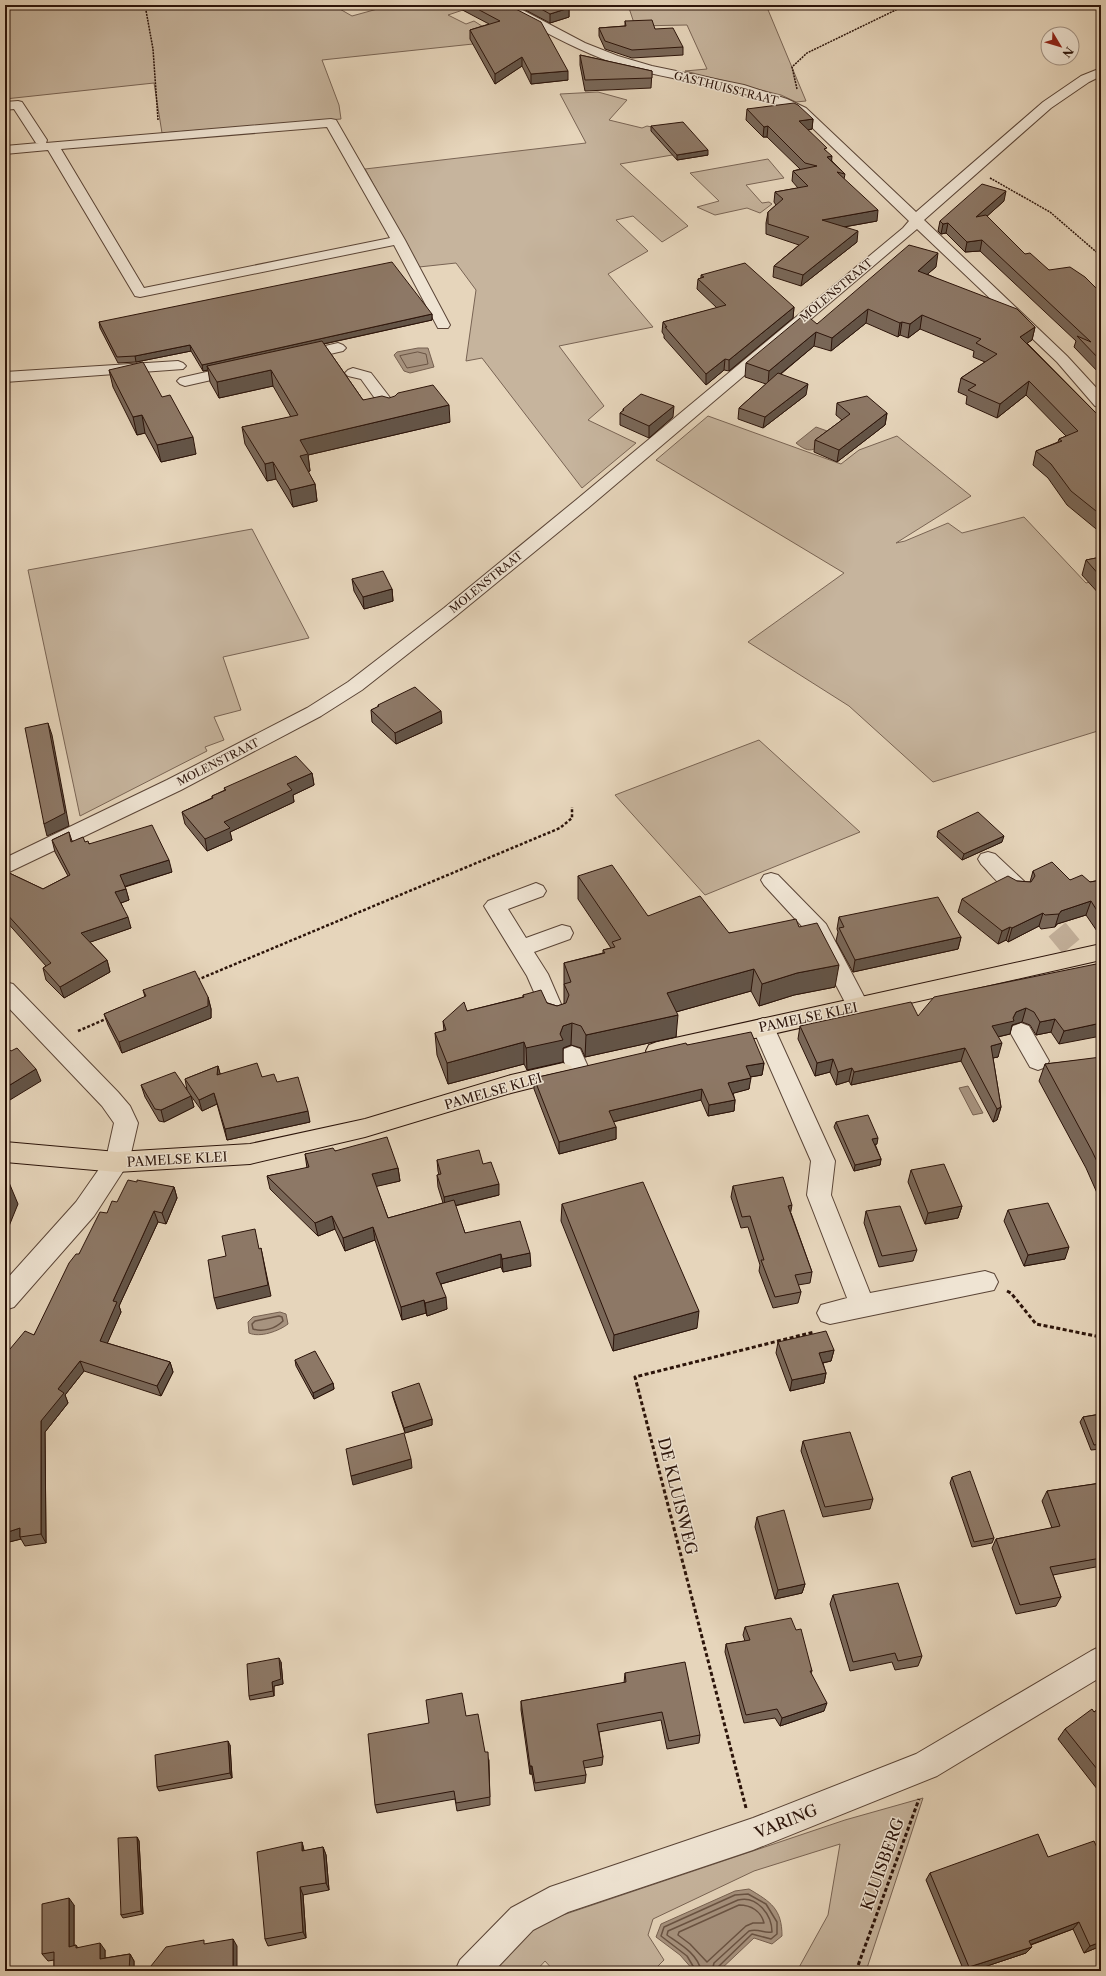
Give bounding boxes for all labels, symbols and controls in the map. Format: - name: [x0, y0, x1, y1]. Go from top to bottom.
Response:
- north arrow: [1040, 26, 1080, 66]
- text: N: [1059, 44, 1076, 61]
- street label: GASTHUISSTRAAT: [672, 68, 780, 108]
- street label: MOLENSTRAAT: [797, 255, 876, 324]
- street label: MOLENSTRAAT: [446, 548, 526, 616]
- street label: MOLENSTRAAT: [175, 735, 262, 789]
- street label: PAMELSE KLEI: [757, 999, 859, 1035]
- street label: PAMELSE KLEI: [442, 1069, 544, 1113]
- street label: PAMELSE KLEI: [126, 1148, 228, 1170]
- street label: DE KLUISWEG: [654, 1435, 702, 1557]
- street label: VARING: [751, 1799, 820, 1843]
- street label: KLUISBERG: [856, 1815, 908, 1913]

